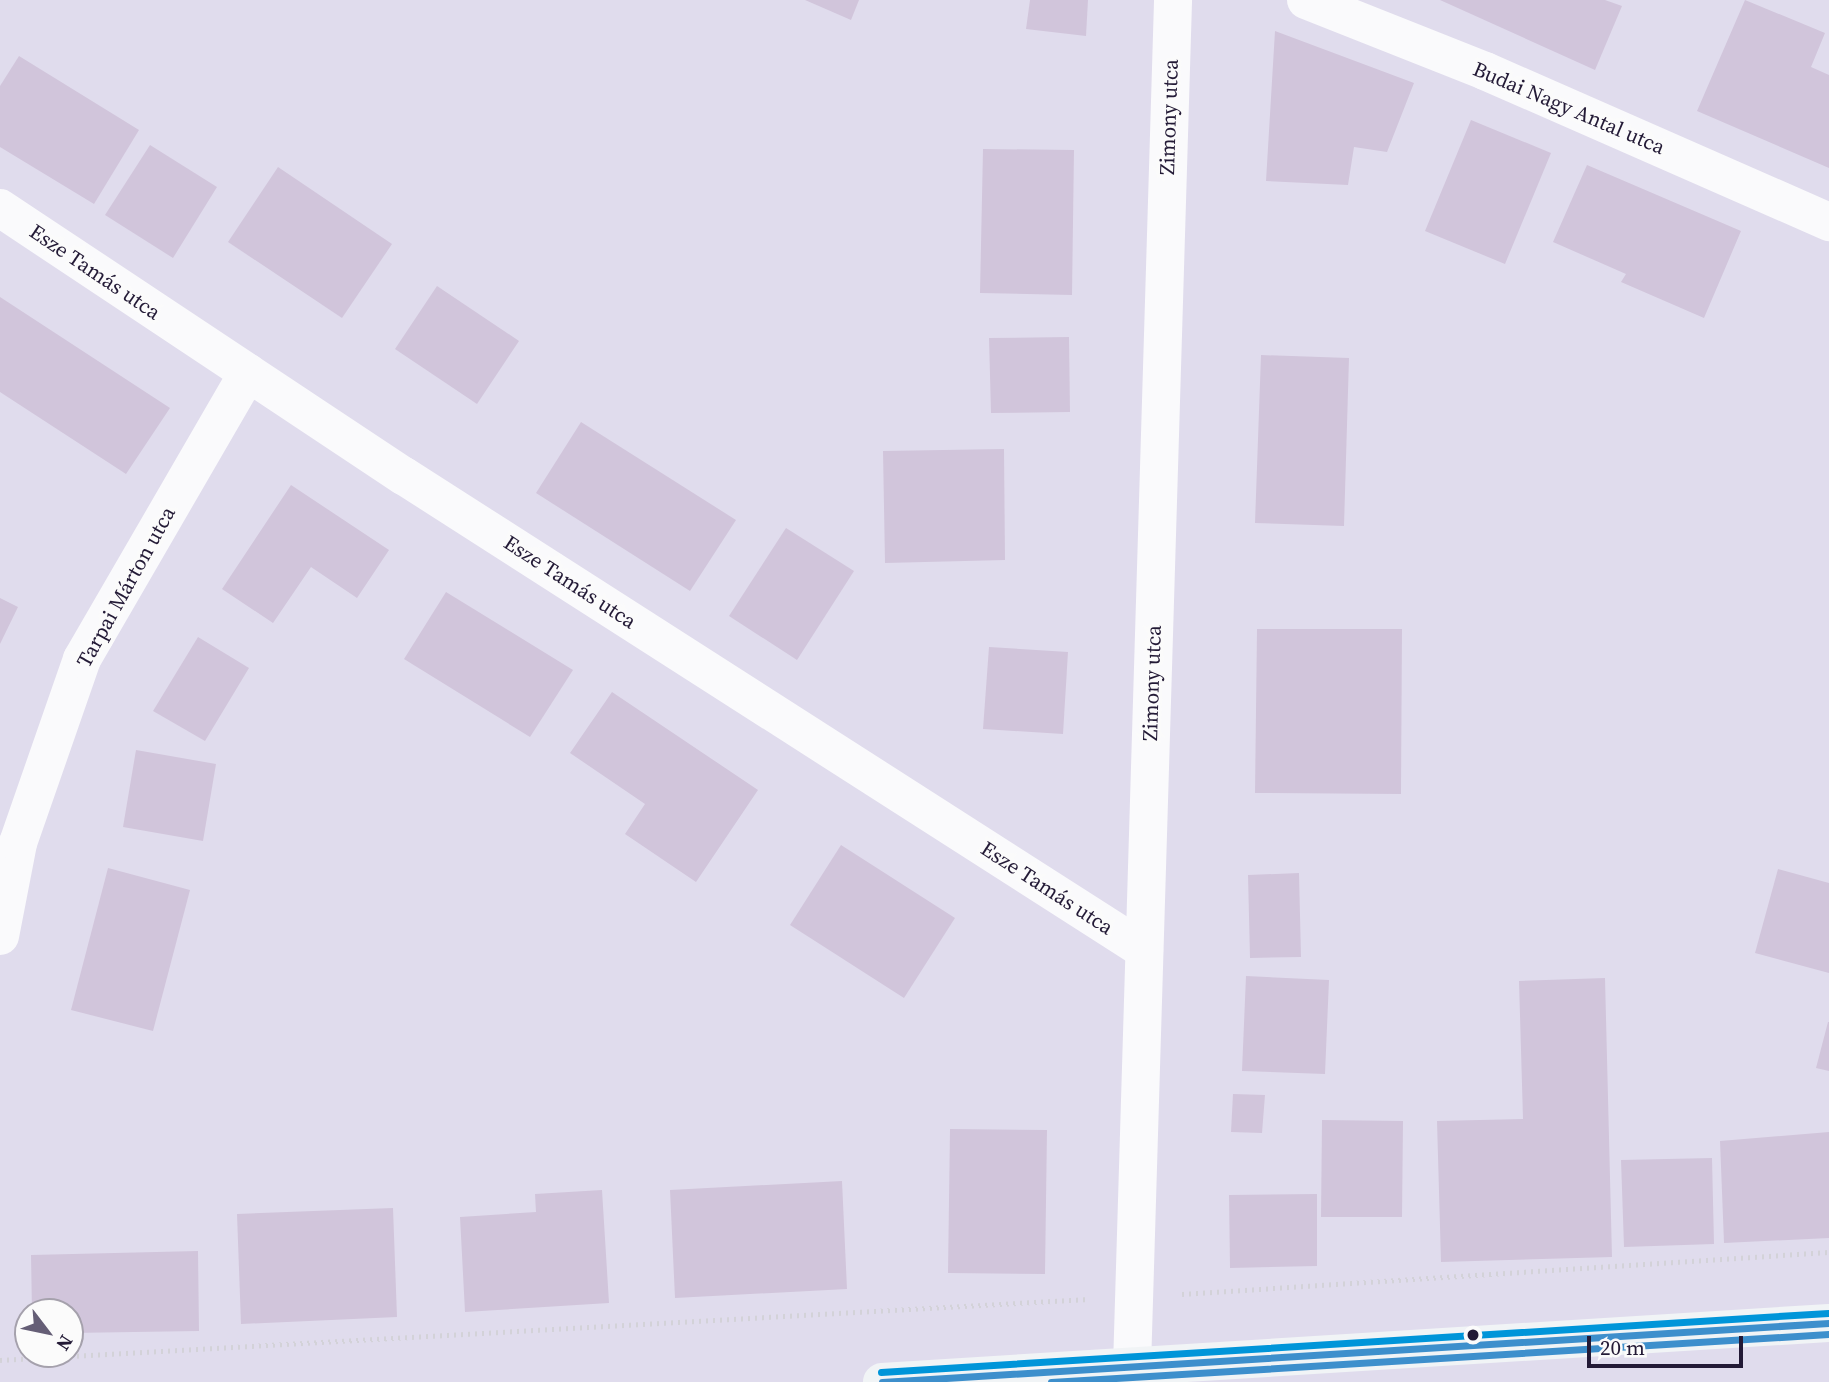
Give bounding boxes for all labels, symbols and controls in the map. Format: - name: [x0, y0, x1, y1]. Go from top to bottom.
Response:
- street label: Budai Nagy Antal utca: [1469, 56, 1669, 160]
- street label: Zimony utca: [1154, 59, 1184, 175]
- street label: Esze Tamás utca: [25, 219, 165, 325]
- street label: Tarpai Márton utca: [71, 502, 181, 672]
- street label: Esze Tamás utca: [499, 530, 641, 634]
- street label: Zimony utca: [1137, 625, 1167, 741]
- street label: Esze Tamás utca: [976, 836, 1118, 940]
- north arrow: [14, 1298, 84, 1368]
- scale bar: [1591, 1322, 1747, 1366]
- unlabelled marker: [1466, 1328, 1480, 1342]
- text: N: [50, 1330, 80, 1356]
- text: 20 m: [1600, 1333, 1645, 1362]

